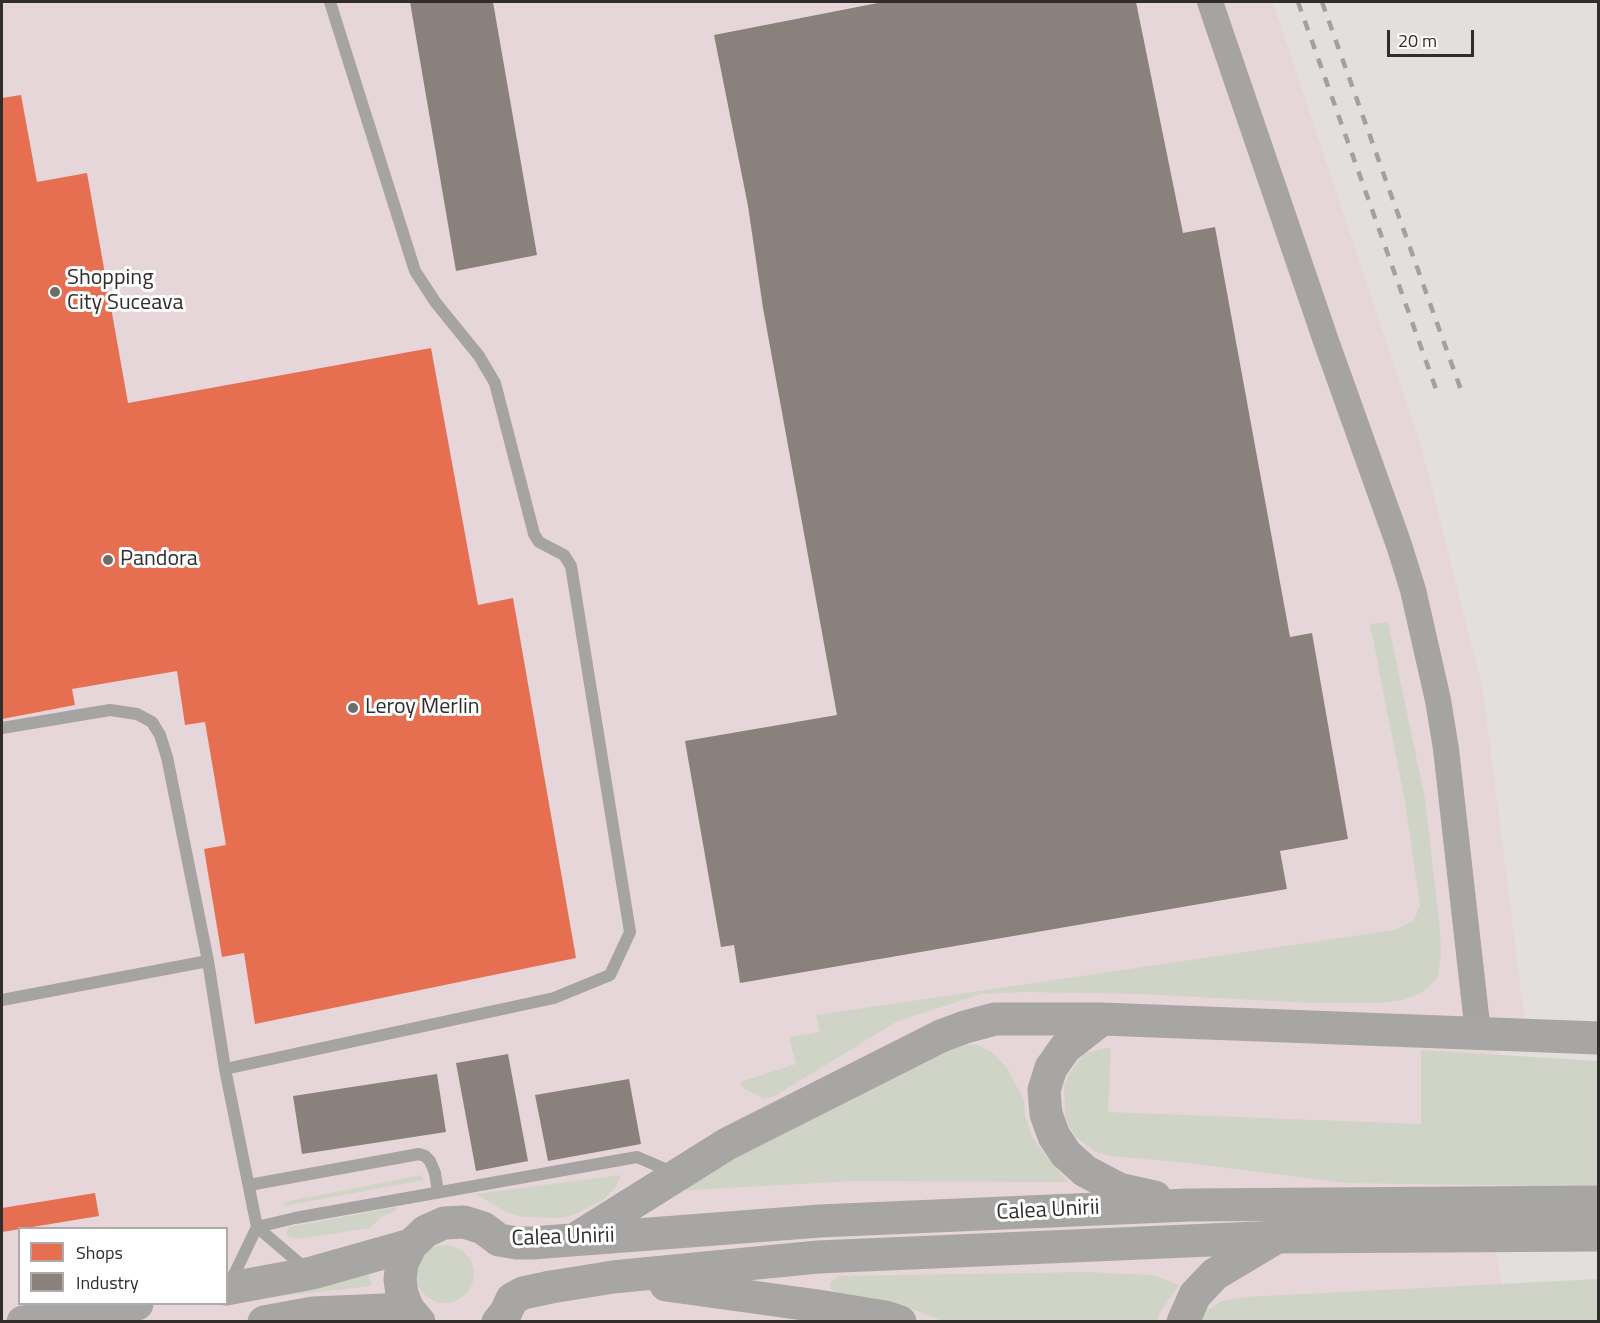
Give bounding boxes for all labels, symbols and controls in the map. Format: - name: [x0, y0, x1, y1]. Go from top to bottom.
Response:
- scale bar: [1390, 18, 1477, 56]
- text: 20 m: [1398, 27, 1437, 54]
- place label: Shopping City Suceava: [67, 266, 183, 318]
- marker: Shopping City Suceava: [48, 285, 62, 299]
- place label: Pandora: [120, 547, 198, 573]
- marker: Pandora: [101, 553, 115, 567]
- place label: Leroy Merlin: [365, 695, 480, 721]
- marker: Leroy Merlin: [346, 701, 360, 715]
- street label: Calea Unirii: [996, 1195, 1100, 1227]
- street label: Calea Unirii: [511, 1223, 615, 1253]
- legend: [18, 1227, 228, 1305]
- text: Shops: [76, 1239, 123, 1266]
- text: Industry: [76, 1269, 139, 1296]

